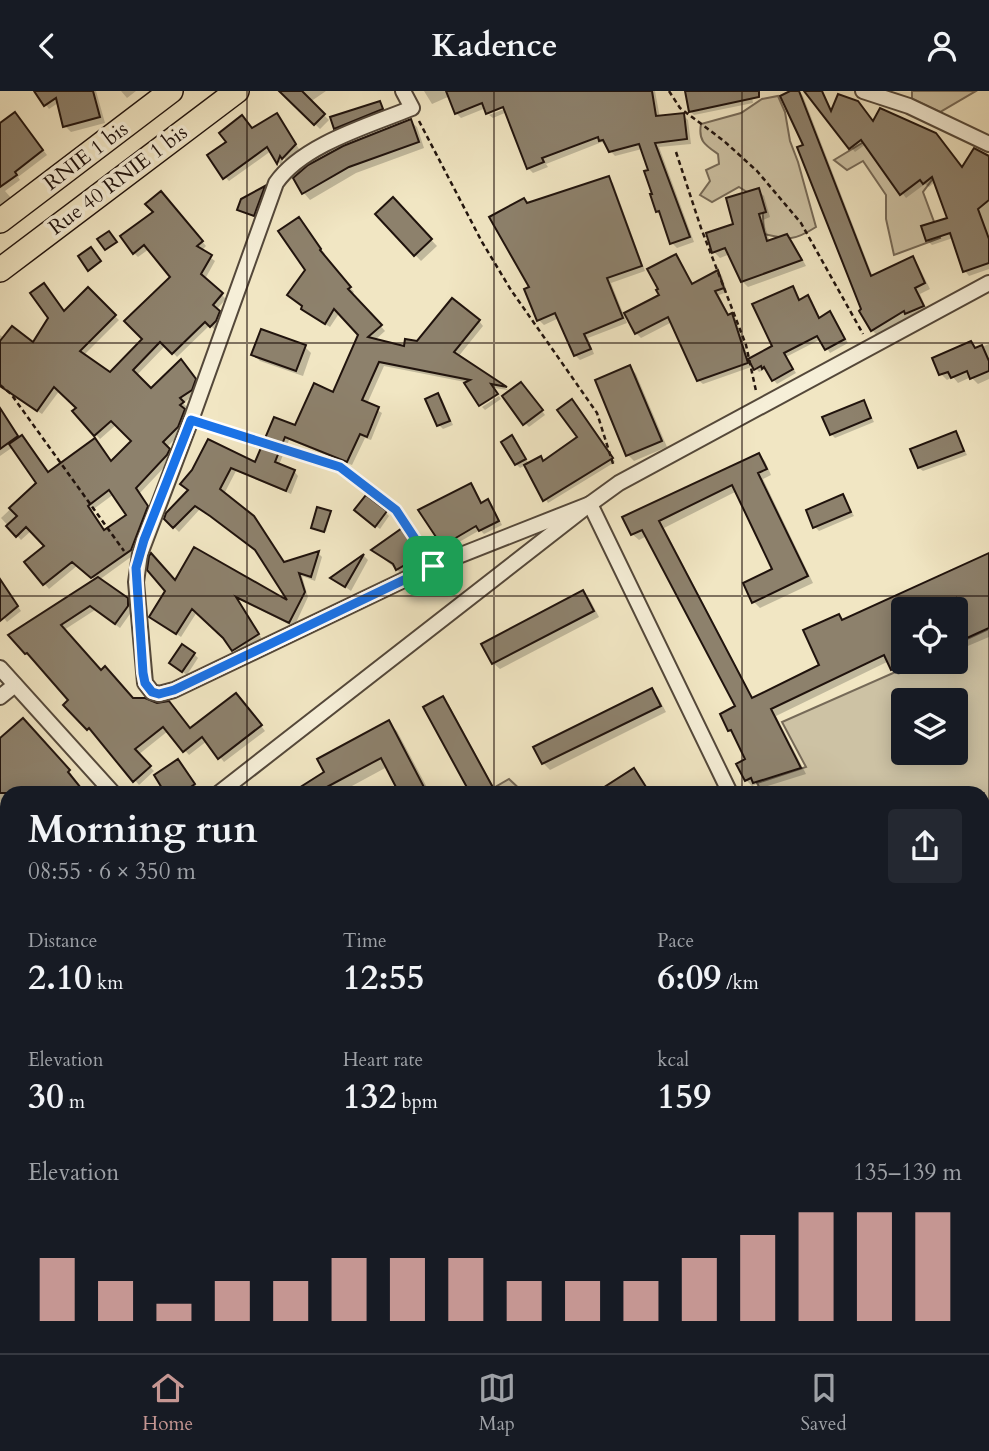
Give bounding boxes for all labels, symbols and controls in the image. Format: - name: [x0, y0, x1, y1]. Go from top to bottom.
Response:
- text: Kadence: [431, 24, 558, 68]
- icon: back: [28, 27, 66, 65]
- icon: person: [923, 27, 961, 65]
- street label: RNIE 1 bis: [38, 115, 134, 197]
- street label: Rue 40 RNIE 1 bis: [42, 118, 194, 242]
- pin: [403, 536, 463, 596]
- icon: arrive: [414, 547, 452, 585]
- map controls: [891, 597, 968, 765]
- button: locate: [891, 597, 968, 674]
- button: layers: [891, 688, 968, 765]
- text: Morning run: [28, 804, 258, 856]
- button: share: [888, 809, 962, 883]
- text: 08:55 · 6 × 350 m: [28, 856, 196, 887]
- text: Distance: [28, 928, 97, 954]
- text: Time: [343, 928, 387, 954]
- text: Pace: [657, 928, 694, 954]
- text: 2.10: [28, 954, 92, 1002]
- text: 12:55: [343, 954, 425, 1002]
- text: 6:09: [657, 954, 721, 1002]
- text: km: [92, 970, 123, 996]
- text: /km: [721, 970, 759, 996]
- text: Elevation: [28, 1047, 103, 1073]
- text: Heart rate: [343, 1047, 423, 1073]
- text: kcal: [657, 1047, 689, 1073]
- text: 30: [28, 1073, 64, 1121]
- text: 132: [343, 1073, 396, 1121]
- text: 159: [657, 1073, 711, 1121]
- text: m: [64, 1089, 85, 1115]
- text: bpm: [396, 1089, 438, 1115]
- text: Elevation: [28, 1157, 119, 1188]
- text: 135–139 m: [853, 1157, 962, 1188]
- tab: Home: [142, 1369, 193, 1437]
- tab: Map: [478, 1369, 516, 1437]
- tab: Saved: [801, 1369, 847, 1437]

